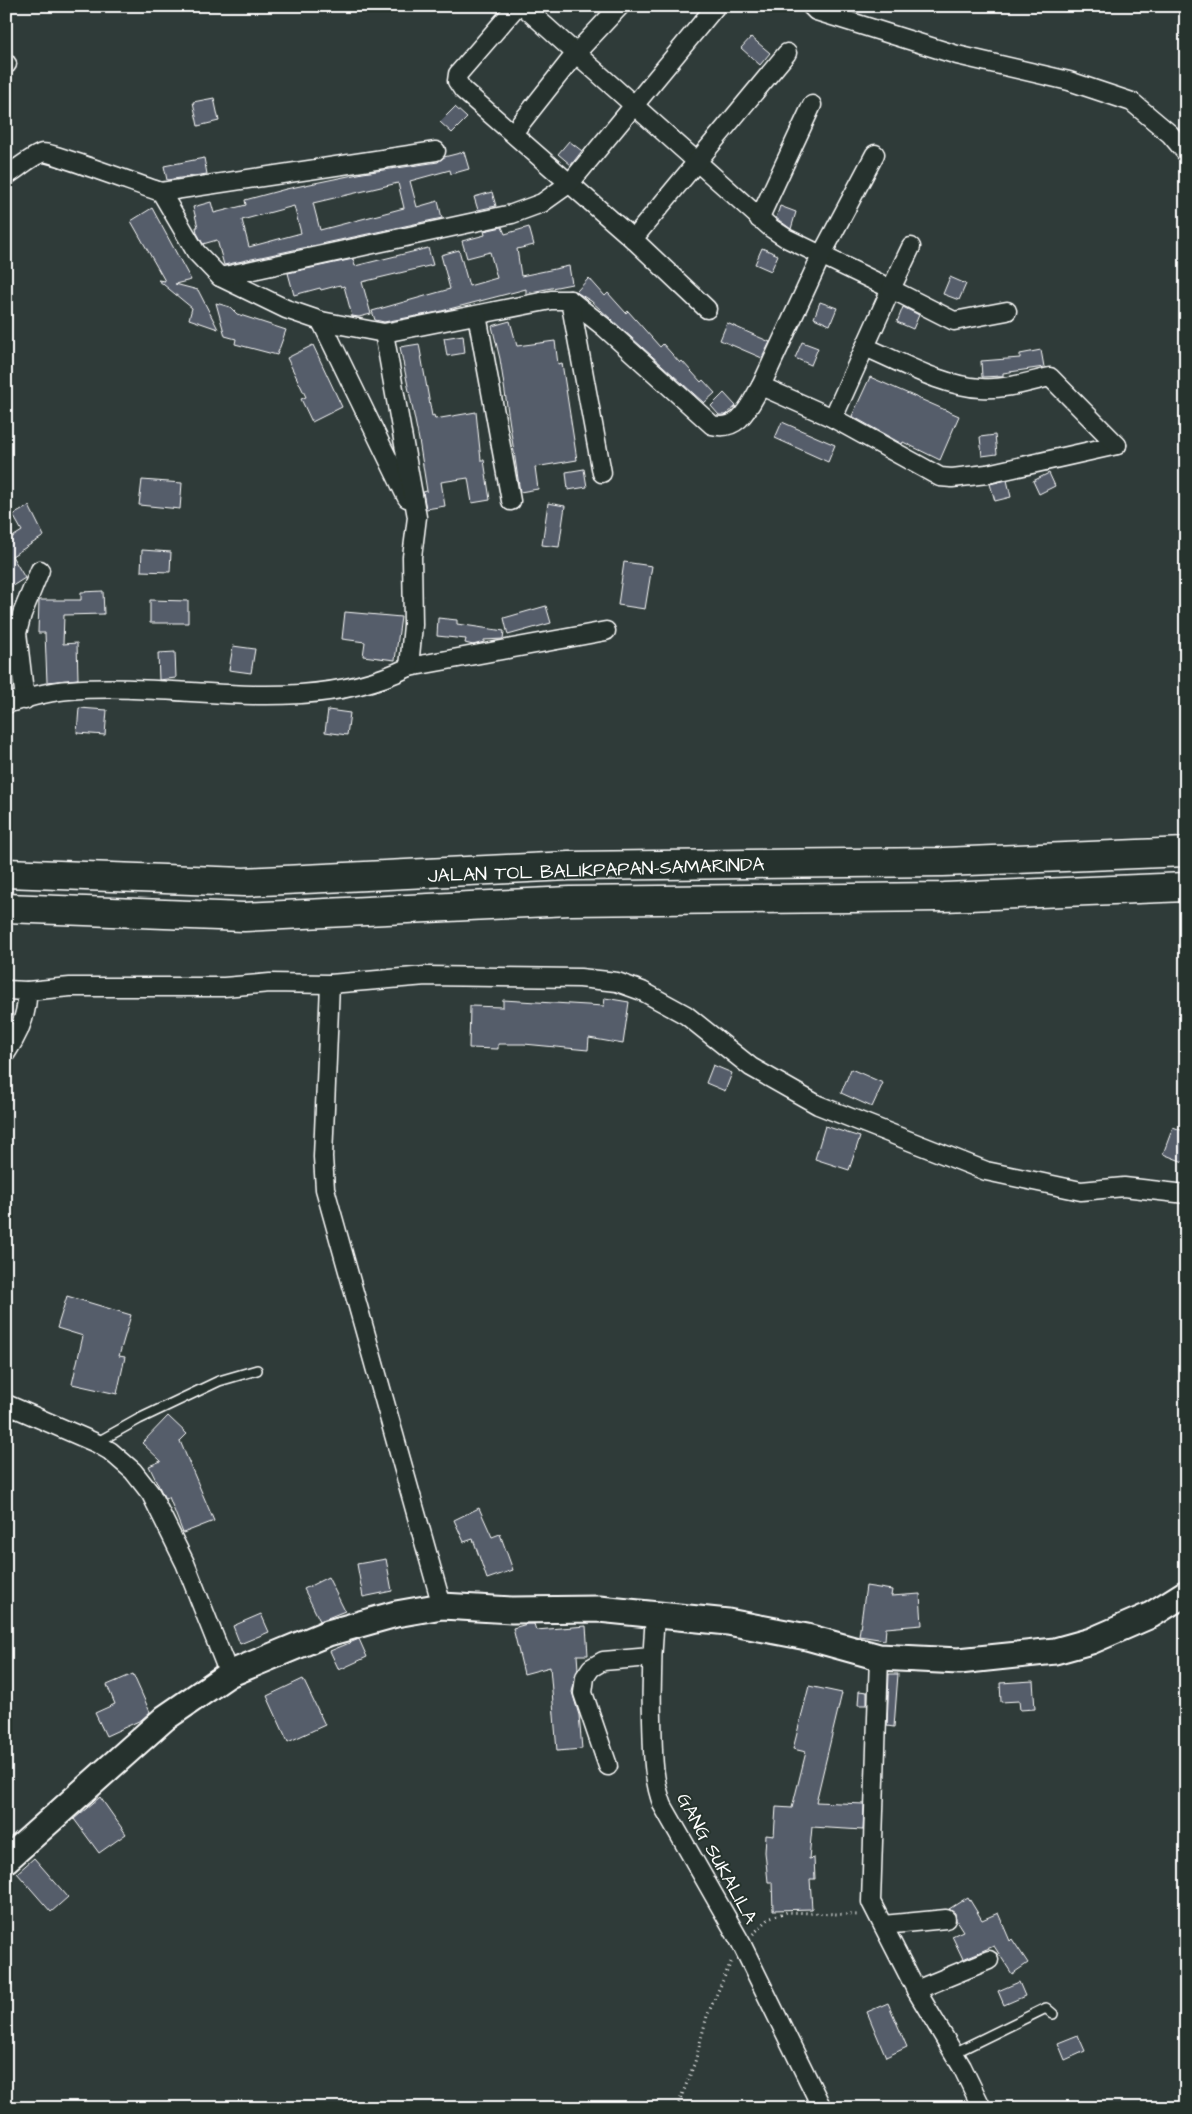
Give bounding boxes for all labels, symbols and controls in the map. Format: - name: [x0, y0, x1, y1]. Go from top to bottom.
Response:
- street label: JALAN TOL BALIKPAPAN–SAMARINDA: [427, 851, 765, 890]
- street label: GANG SUKALILA: [670, 1788, 764, 1929]

